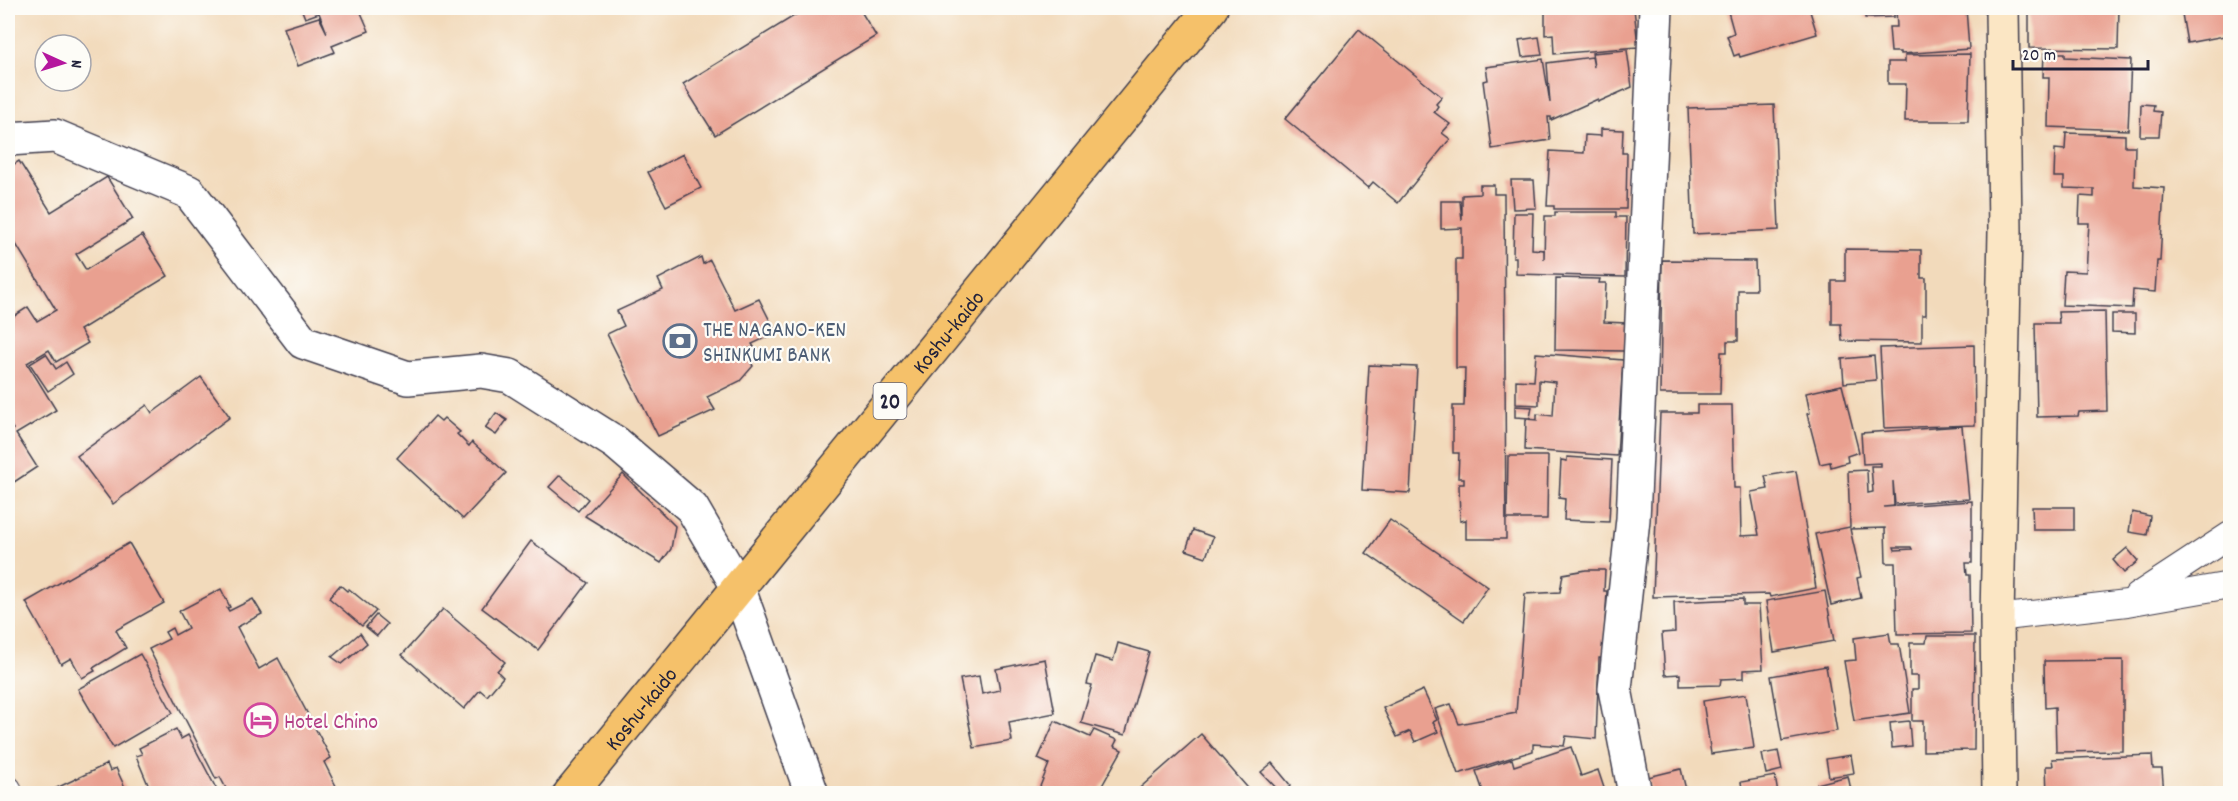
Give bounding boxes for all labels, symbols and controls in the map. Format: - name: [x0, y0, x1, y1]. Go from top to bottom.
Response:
- north arrow: [33, 33, 93, 93]
- scale bar: [2013, 33, 2148, 71]
- text: 20 m: [2022, 44, 2056, 69]
- text: N: [64, 59, 87, 69]
- street label: Koshu-kaido: [906, 285, 994, 382]
- place label: THE NAGANO-KEN SHINKUMI BANK: [703, 316, 846, 372]
- bank icon: THE NAGANO-KEN SHINKUMI BANK: [662, 323, 698, 359]
- road number: 20: [874, 383, 906, 419]
- street label: Koshu-kaido: [599, 662, 686, 759]
- hotel icon: Hotel Chino: [243, 702, 279, 738]
- place label: Hotel Chino: [284, 708, 378, 739]

